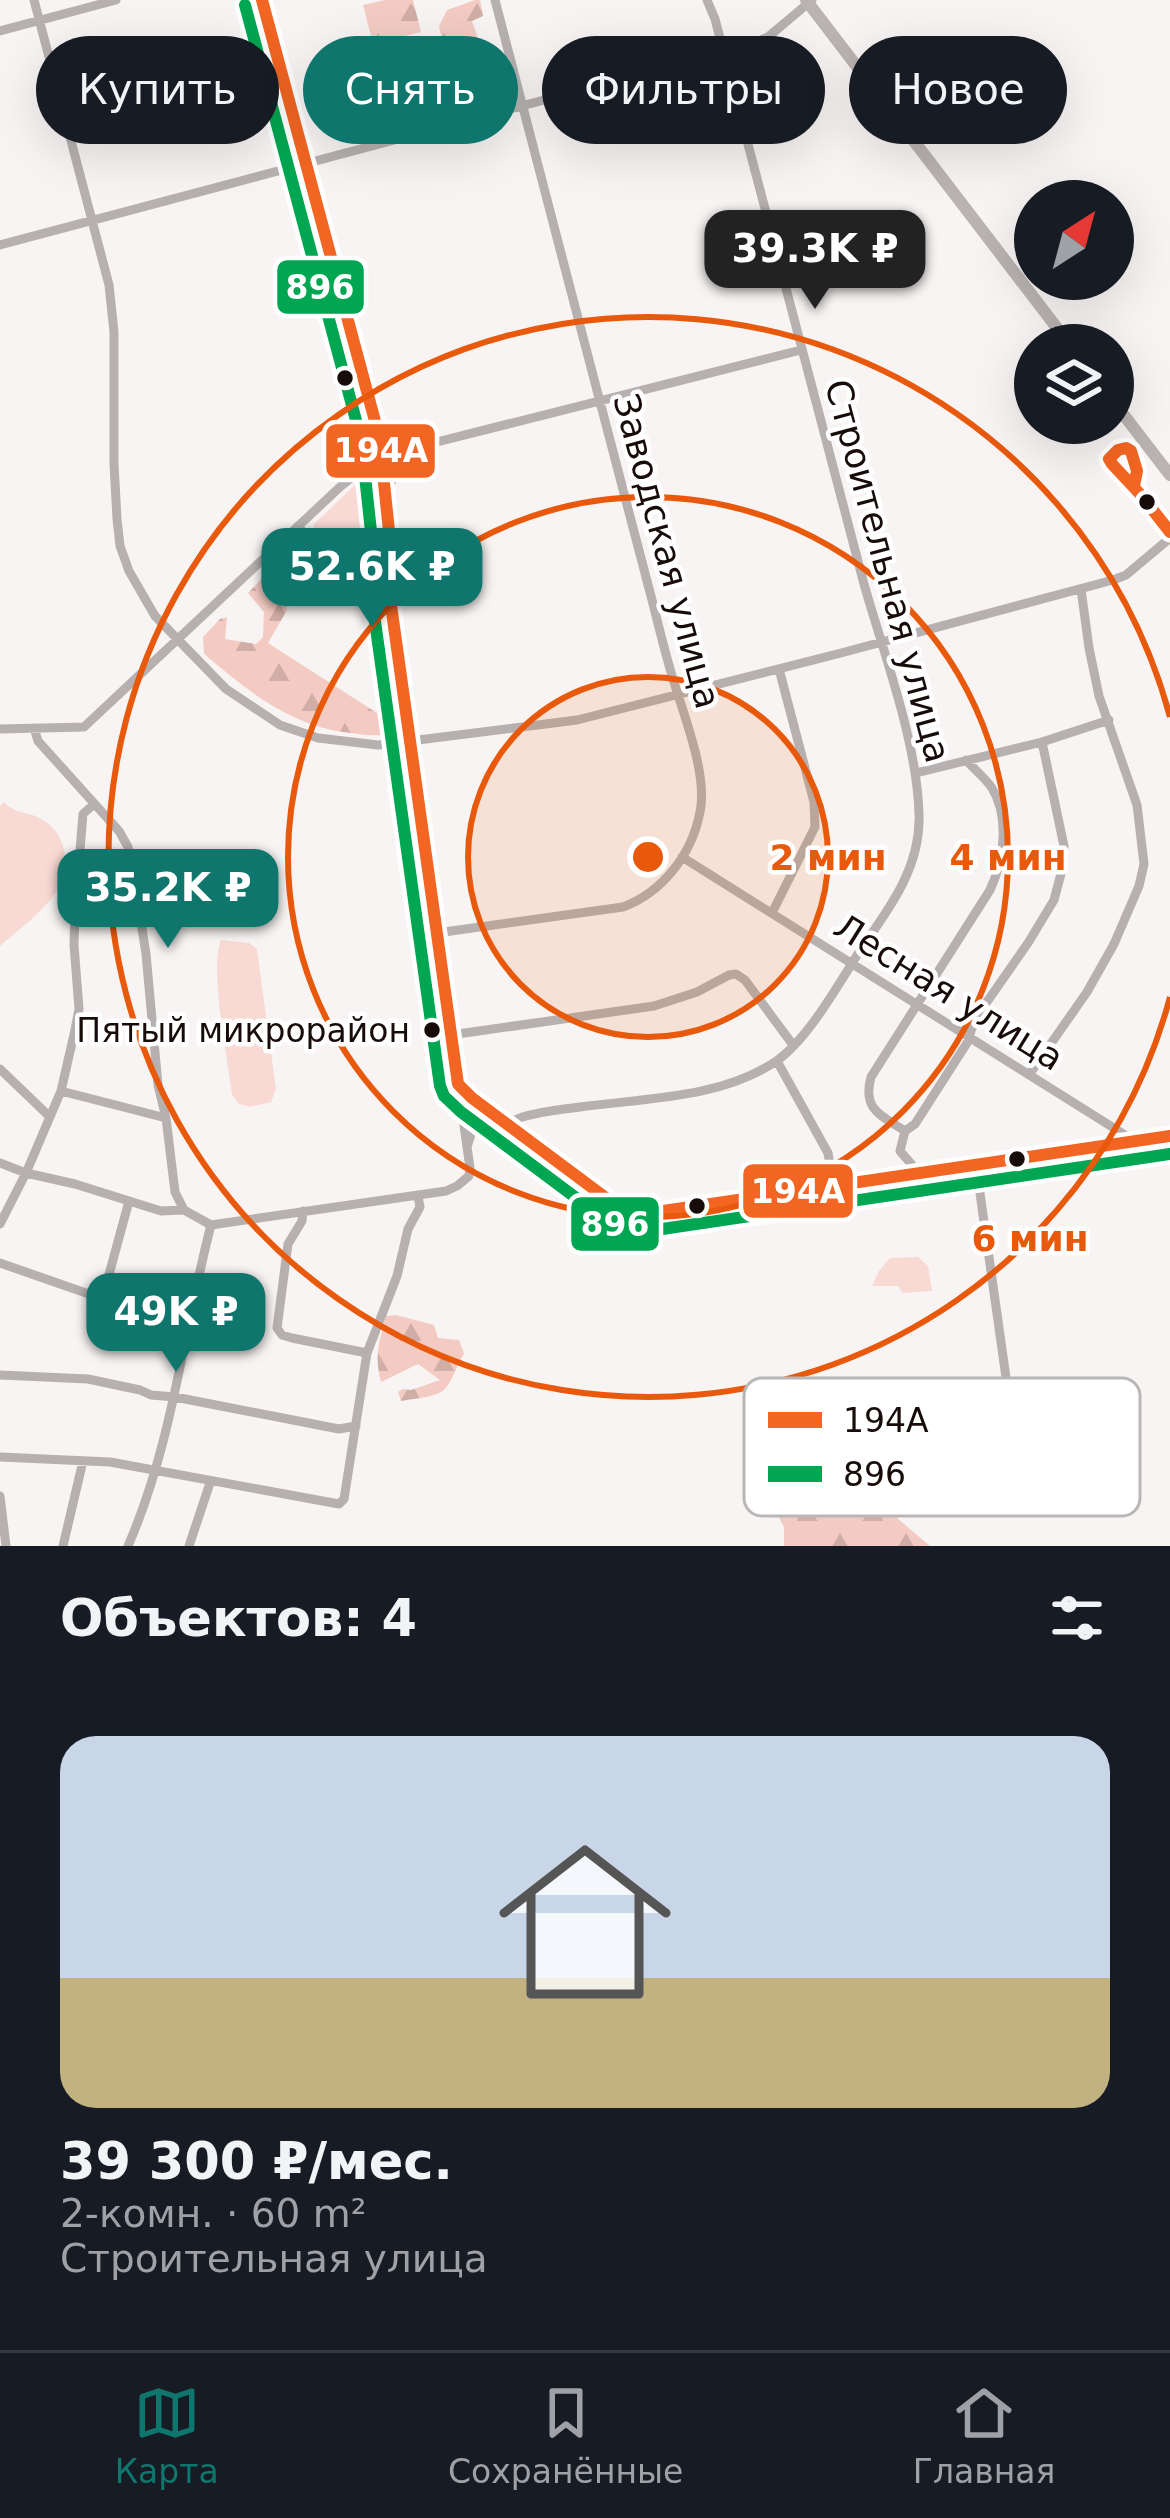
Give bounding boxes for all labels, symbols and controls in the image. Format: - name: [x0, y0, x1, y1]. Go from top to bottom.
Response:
- chip: Купить: [36, 36, 279, 144]
- chip: Снять: [303, 36, 518, 144]
- chip: Фильтры: [542, 36, 825, 144]
- chip: Новое: [849, 36, 1067, 144]
- north arrow: [1014, 180, 1134, 300]
- map controls: [1014, 180, 1134, 444]
- pin: 39.3K ₽: [704, 210, 926, 312]
- text: 39.3K ₽: [731, 226, 899, 271]
- line badge: 896: [275, 258, 366, 316]
- text: 896: [286, 268, 354, 307]
- button: layers: [1014, 324, 1134, 444]
- unlabelled marker: [334, 367, 356, 389]
- street label: Строительная улица: [817, 375, 959, 767]
- street label: Заводская улица: [605, 389, 729, 713]
- line badge: 194А: [324, 422, 437, 480]
- text: 194А: [334, 431, 429, 470]
- unlabelled marker: [1136, 491, 1158, 513]
- pin: 52.6K ₽: [261, 528, 483, 630]
- text: 52.6K ₽: [288, 544, 456, 589]
- centre of rings: [627, 836, 669, 878]
- text: 2 мин: [769, 837, 887, 878]
- text: 4 мин: [949, 837, 1067, 878]
- pin: 35.2K ₽: [57, 849, 279, 951]
- text: 35.2K ₽: [84, 865, 252, 910]
- street label: Лесная улица: [827, 905, 1071, 1079]
- place label: Пятый микрорайон: [76, 1011, 410, 1050]
- marker: Пятый микрорайон: [421, 1019, 443, 1041]
- unlabelled marker: [1006, 1148, 1028, 1170]
- line badge: 194А: [741, 1162, 855, 1220]
- text: 194А: [751, 1172, 846, 1211]
- line badge: 896: [569, 1195, 661, 1253]
- unlabelled marker: [686, 1195, 708, 1217]
- text: 896: [581, 1205, 649, 1244]
- text: 6 мин: [971, 1218, 1089, 1259]
- pin: 49K ₽: [92, 1273, 260, 1375]
- text: 49K ₽: [113, 1289, 239, 1334]
- legend: [744, 1378, 1140, 1516]
- text: 194А: [843, 1401, 929, 1440]
- text: 896: [843, 1455, 906, 1494]
- icon: filters: [1044, 1585, 1110, 1651]
- text: Объектов: 4: [60, 1589, 417, 1648]
- icon: home: [477, 1814, 693, 2030]
- text: 39 300 ₽/мес.: [60, 2132, 453, 2191]
- text: 2-комн. · 60 m²: [60, 2191, 366, 2236]
- text: Строительная улица: [60, 2236, 488, 2281]
- tab: Карта: [115, 2380, 219, 2491]
- tab: Сохранённые: [448, 2380, 683, 2491]
- tab: Главная: [913, 2380, 1055, 2491]

